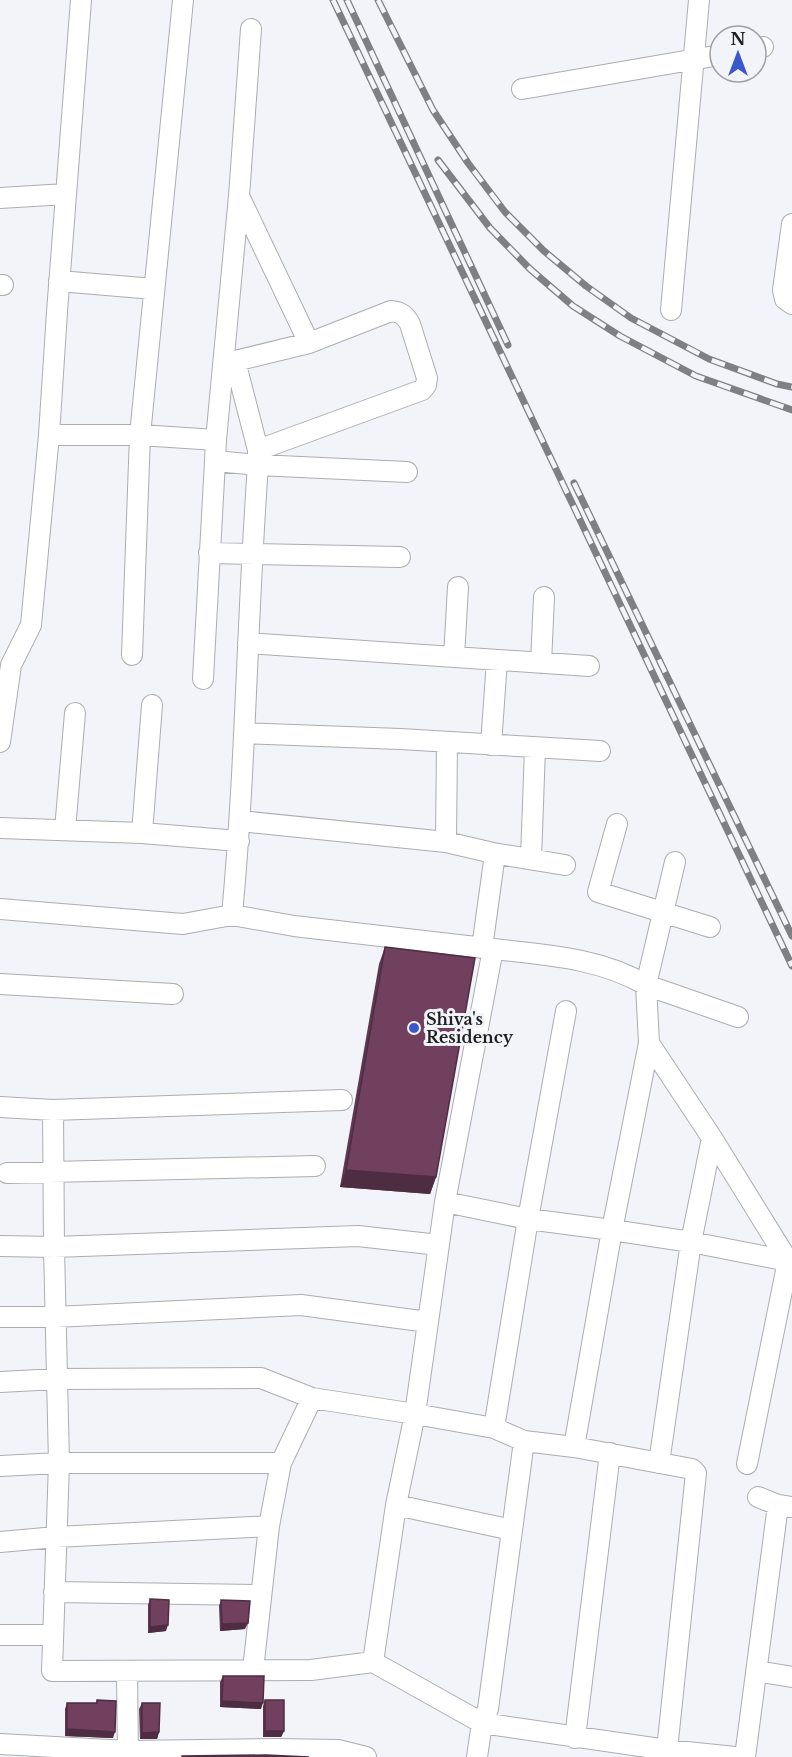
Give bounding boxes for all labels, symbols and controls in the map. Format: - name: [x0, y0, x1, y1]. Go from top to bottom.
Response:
- north arrow: [708, 24, 768, 84]
- text: N: [730, 29, 746, 49]
- place label: Shiva's Residency: [426, 1009, 514, 1047]
- marker: Shiva's Residency: [407, 1021, 421, 1035]

